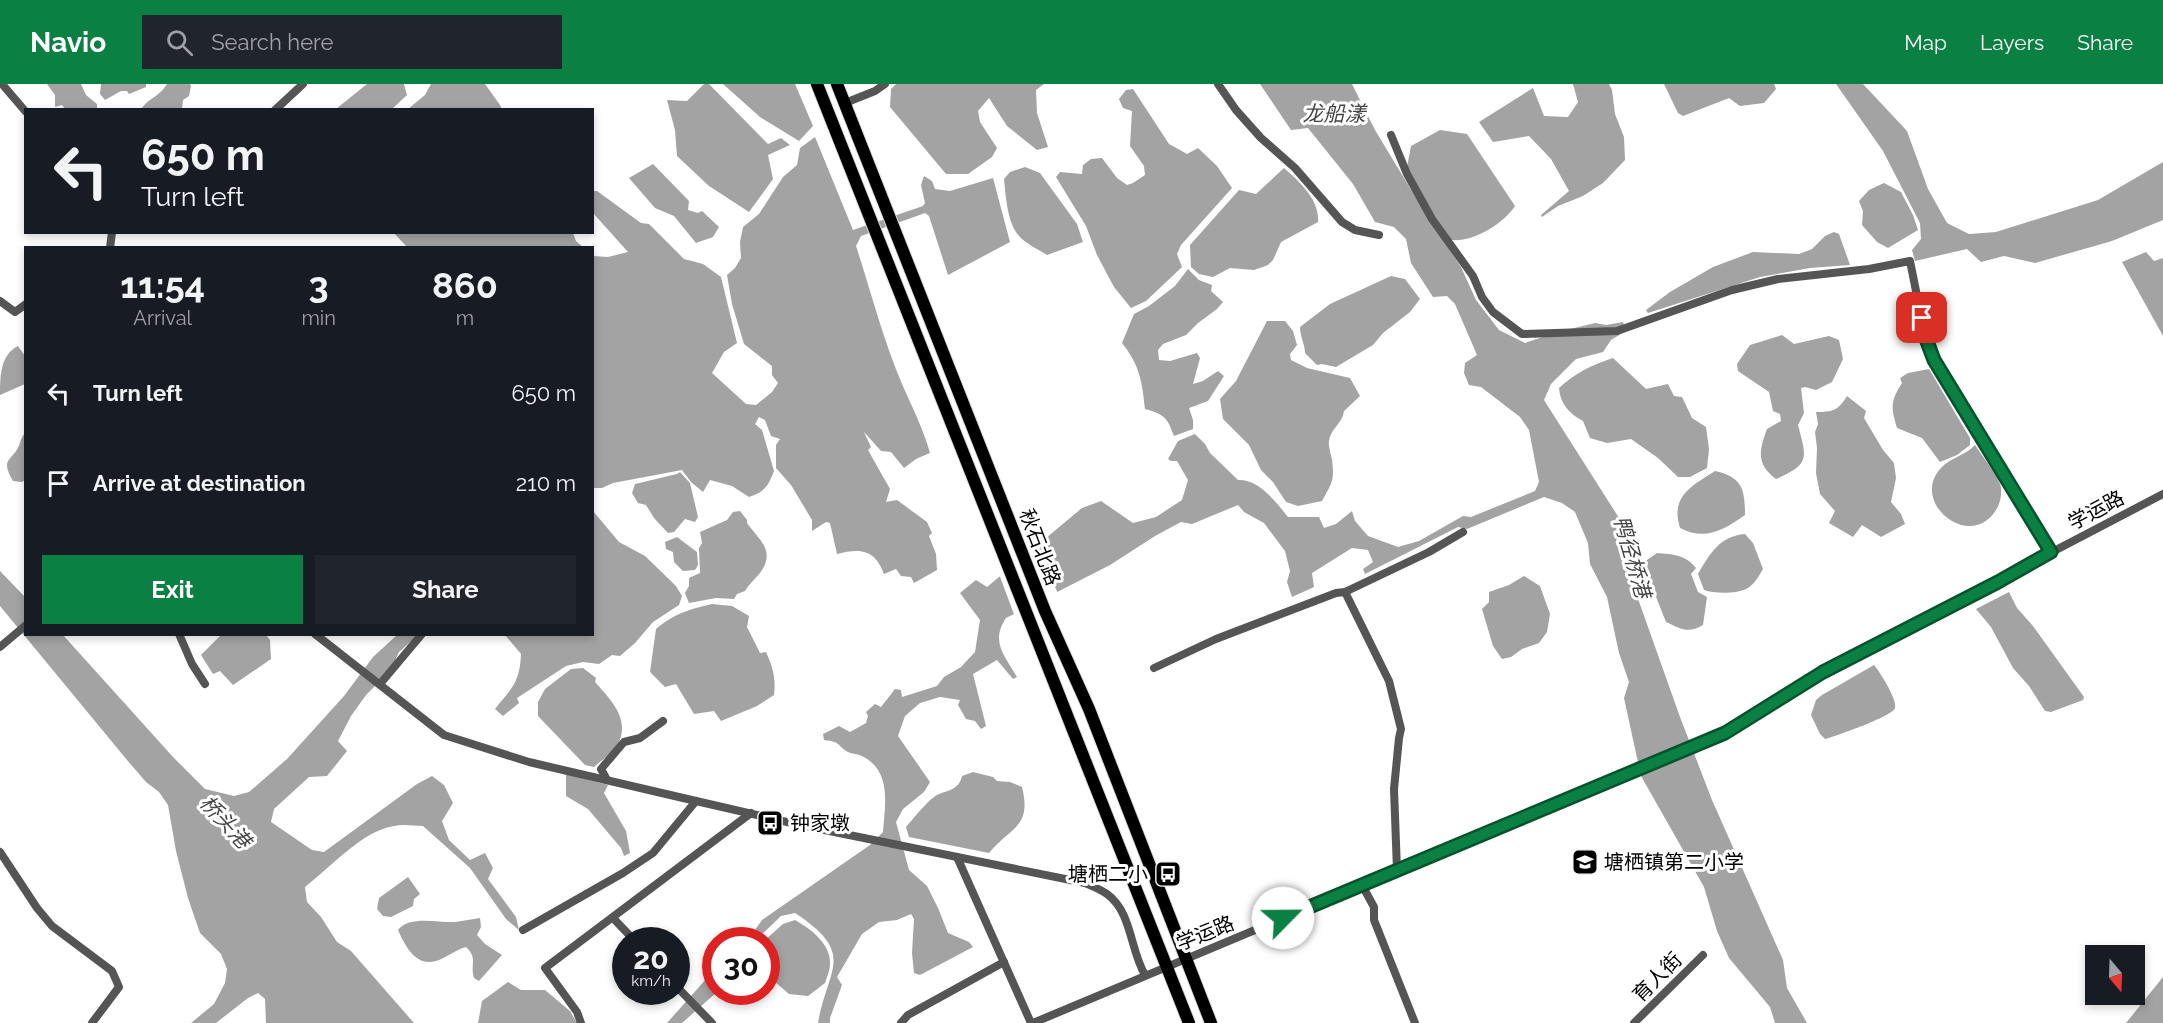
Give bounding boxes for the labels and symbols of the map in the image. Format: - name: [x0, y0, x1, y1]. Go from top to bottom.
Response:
- water label: 龙船漾: [1303, 101, 1368, 126]
- pin: [1896, 292, 1947, 343]
- street label: 学运路: [2064, 485, 2128, 535]
- street label: 秋石北路: [1014, 505, 1066, 589]
- water label: 鸭径桥港: [1609, 513, 1657, 604]
- water label: 桥头港: [195, 790, 258, 855]
- bus stop icon: 钟家墩: [755, 808, 785, 838]
- place label: 钟家墩: [790, 811, 850, 835]
- school or university icon: 塘栖镇第二小学: [1570, 847, 1600, 877]
- place label: 塘栖镇第二小学: [1604, 850, 1744, 874]
- bus stop icon: 塘栖二小: [1153, 859, 1183, 889]
- place label: 塘栖二小: [1068, 862, 1148, 886]
- position arrow: [1251, 886, 1315, 950]
- street label: 学运路: [1173, 911, 1237, 955]
- speed limit sign: 30: [702, 927, 780, 1005]
- north arrow: [2085, 945, 2145, 1005]
- street label: 育人街: [1627, 947, 1687, 1007]

